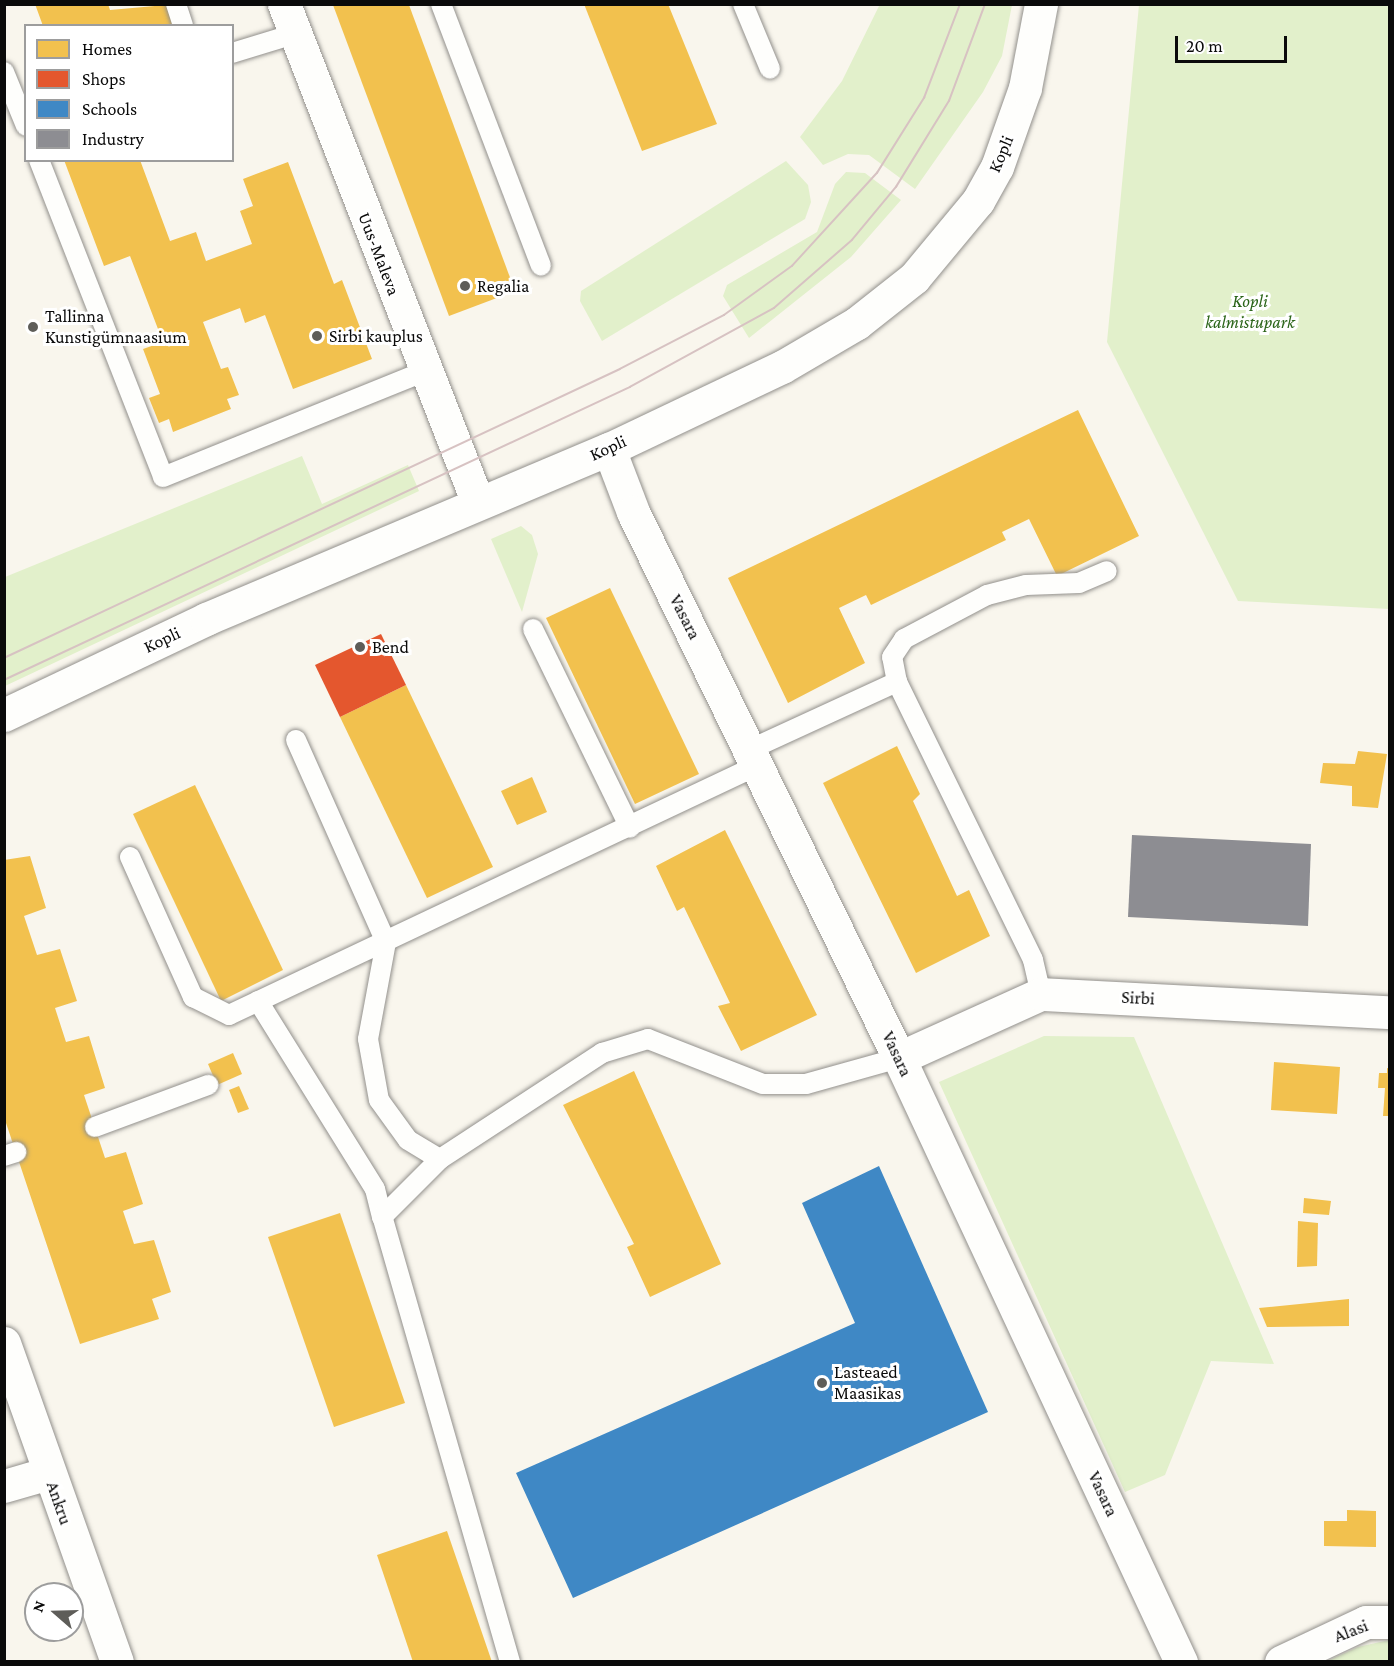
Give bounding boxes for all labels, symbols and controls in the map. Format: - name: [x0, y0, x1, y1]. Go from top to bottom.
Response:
- legend: [24, 24, 234, 162]
- scale bar: [1178, 24, 1290, 62]
- text: 20 m: [1186, 36, 1223, 56]
- text: Homes: [82, 39, 132, 59]
- text: Shops: [82, 69, 126, 89]
- text: Schools: [82, 99, 137, 119]
- text: Industry: [82, 129, 144, 149]
- street label: Kopli: [984, 132, 1018, 176]
- street label: Uus-Maleva: [353, 209, 405, 299]
- place label: Regalia: [477, 275, 529, 297]
- marker: Regalia: [458, 279, 472, 293]
- park label: Kopli kalmistupark: [1205, 291, 1295, 334]
- place label: Tallinna Kunstigümnaasium: [45, 306, 187, 348]
- marker: Tallinna Kunstigümnaasium: [26, 320, 40, 334]
- place label: Sirbi kauplus: [329, 325, 423, 347]
- marker: Sirbi kauplus: [310, 329, 324, 343]
- street label: Kopli: [586, 430, 630, 466]
- street label: Vasara: [665, 591, 705, 643]
- street label: Kopli: [140, 622, 184, 658]
- place label: Bend: [372, 636, 409, 658]
- marker: Bend: [353, 640, 367, 654]
- street label: Sirbi: [1121, 986, 1155, 1010]
- street label: Vasara: [877, 1028, 917, 1080]
- place label: Lasteaed Maasikas: [834, 1362, 901, 1404]
- marker: Lasteaed Maasikas: [815, 1376, 829, 1390]
- street label: Vasara: [1083, 1468, 1123, 1520]
- street label: Ankru: [42, 1478, 76, 1528]
- north arrow: [24, 1582, 84, 1642]
- text: N: [29, 1598, 48, 1614]
- street label: Alasi: [1331, 1615, 1371, 1647]

